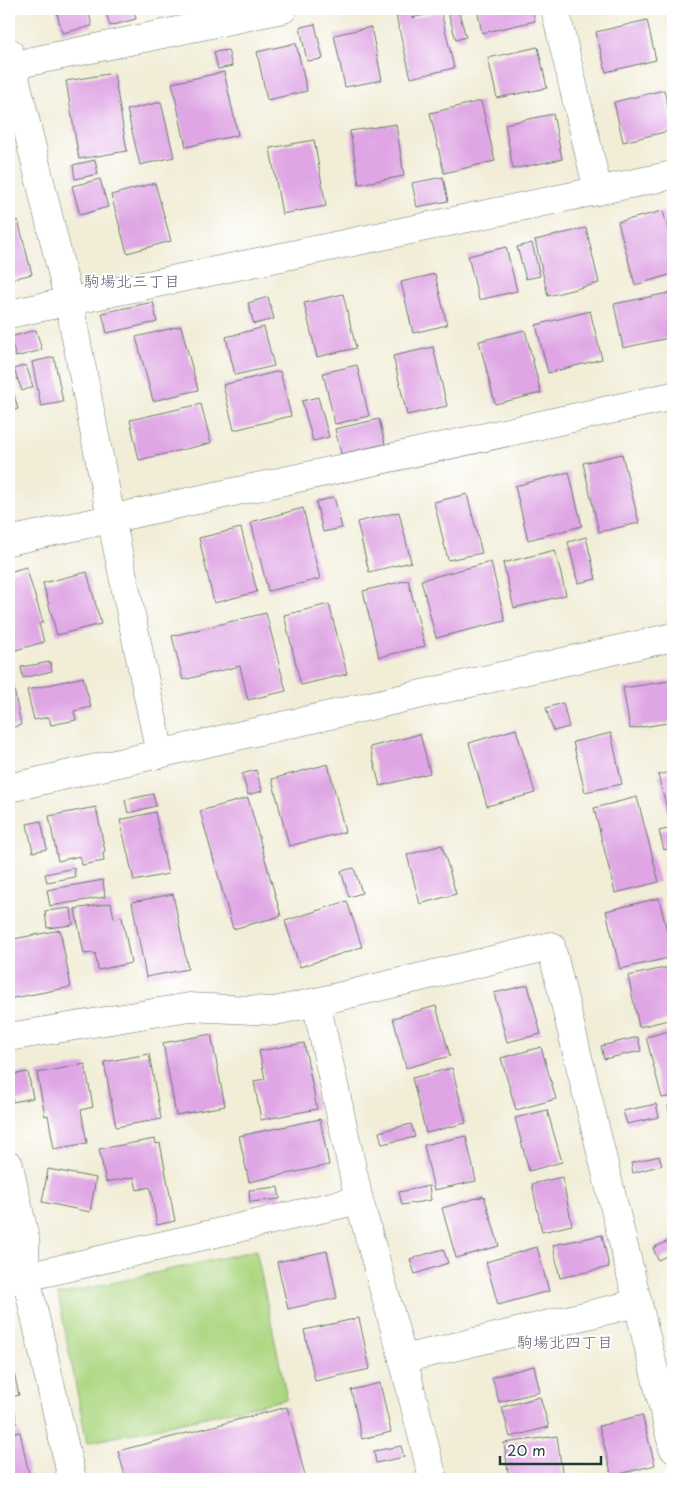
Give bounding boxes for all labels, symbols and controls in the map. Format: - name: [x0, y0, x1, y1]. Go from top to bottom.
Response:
- district label: 駒場北三丁目: [84, 268, 180, 292]
- district label: 駒場北四丁目: [517, 1329, 613, 1353]
- scale bar: [500, 1433, 601, 1465]
- text: 20 m: [507, 1438, 546, 1461]

